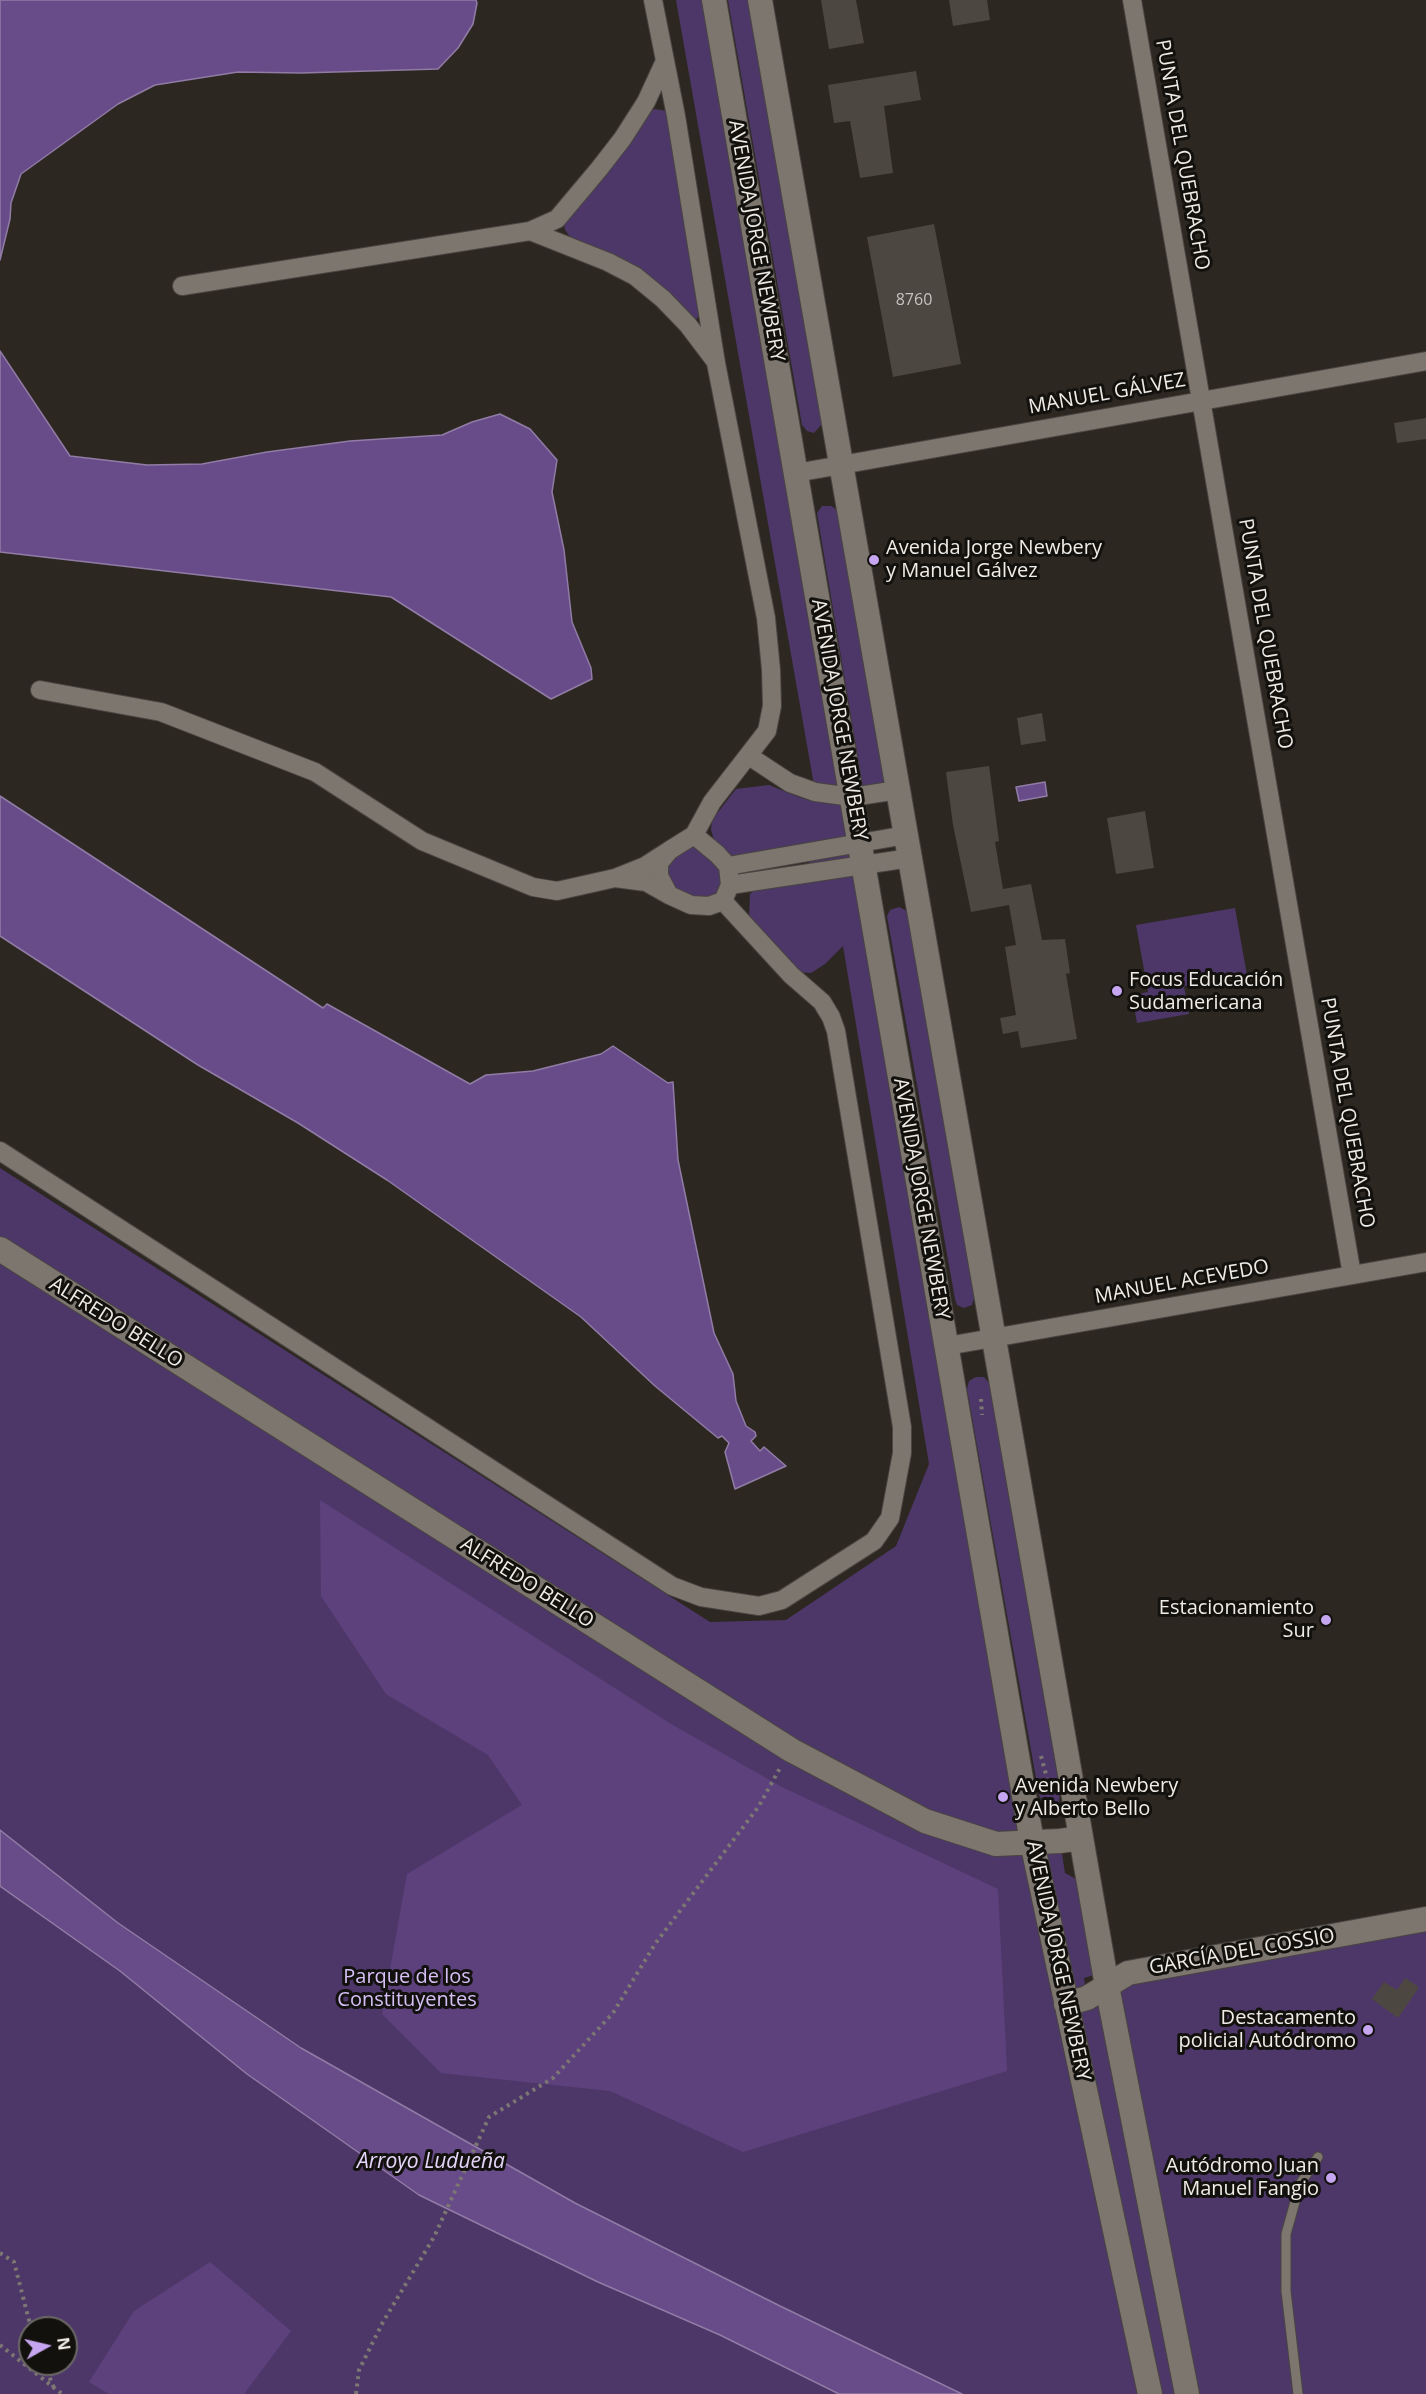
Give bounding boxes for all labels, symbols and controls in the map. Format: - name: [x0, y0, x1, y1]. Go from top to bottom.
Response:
- street label: PUNTA DEL QUEBRACHO: [1150, 38, 1214, 272]
- street label: AVENIDA JORGE NEWBERY: [723, 118, 789, 364]
- house number: 8760: [896, 290, 932, 310]
- street label: MANUEL GÁLVEZ: [1027, 368, 1187, 420]
- street label: PUNTA DEL QUEBRACHO: [1233, 517, 1297, 751]
- place label: Avenida Jorge Newbery y Manuel Gálvez: [886, 536, 1102, 583]
- marker: Avenida Jorge Newbery y Manuel Gálvez: [867, 553, 881, 567]
- street label: AVENIDA JORGE NEWBERY: [806, 597, 872, 843]
- place label: Focus Educación Sudamericana: [1129, 968, 1283, 1015]
- marker: Focus Educación Sudamericana: [1110, 984, 1124, 998]
- street label: PUNTA DEL QUEBRACHO: [1315, 996, 1379, 1230]
- street label: AVENIDA JORGE NEWBERY: [888, 1076, 954, 1322]
- street label: MANUEL ACEVEDO: [1093, 1255, 1271, 1309]
- street label: ALFREDO BELLO: [45, 1272, 187, 1374]
- street label: ALFREDO BELLO: [456, 1532, 598, 1634]
- place label: Estacionamiento Sur: [1159, 1596, 1314, 1643]
- marker: Estacionamiento Sur: [1319, 1613, 1333, 1627]
- place label: Avenida Newbery y Alberto Bello: [1015, 1774, 1178, 1821]
- marker: Avenida Newbery y Alberto Bello: [996, 1790, 1010, 1804]
- street label: AVENIDA JORGE NEWBERY: [1021, 1839, 1095, 2083]
- street label: GARCÍA DEL COSSIO: [1147, 1924, 1337, 1980]
- park label: Parque de los Constituyentes: [337, 1965, 477, 2012]
- place label: Destacamento policial Autódromo: [1179, 2006, 1356, 2053]
- marker: Destacamento policial Autódromo: [1361, 2023, 1375, 2037]
- water label: Arroyo Ludueña: [357, 2149, 505, 2175]
- place label: Autódromo Juan Manuel Fangio: [1166, 2154, 1319, 2201]
- marker: Autódromo Juan Manuel Fangio: [1324, 2171, 1338, 2185]
- north arrow: [18, 2316, 78, 2376]
- text: N: [52, 2336, 76, 2352]

